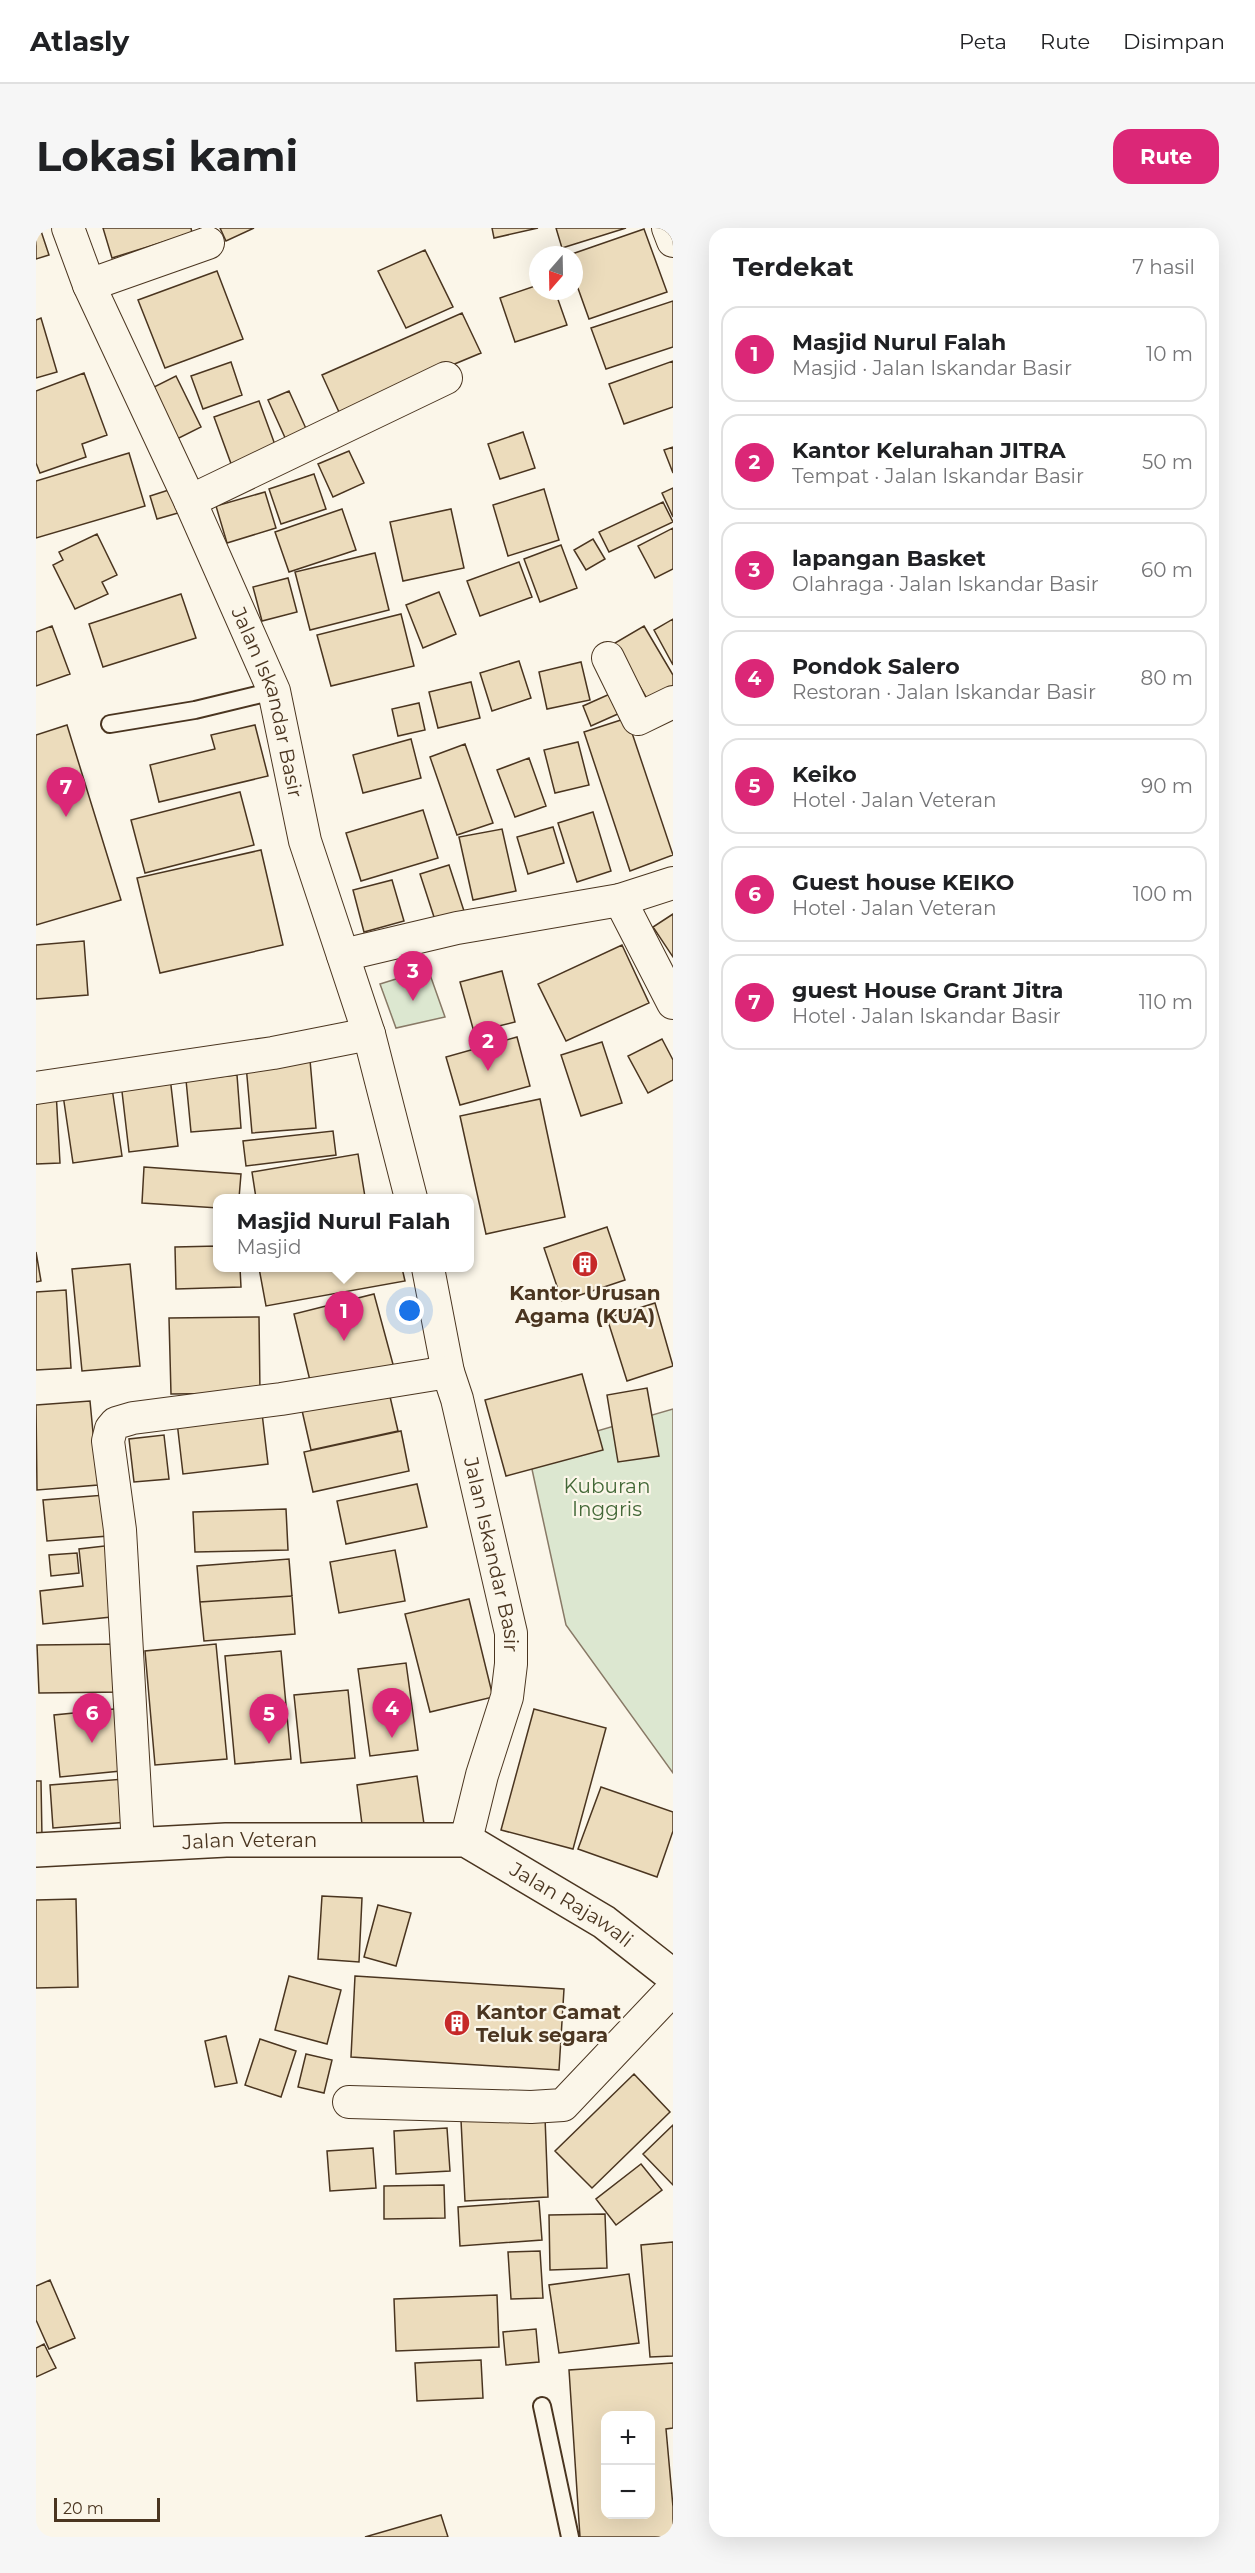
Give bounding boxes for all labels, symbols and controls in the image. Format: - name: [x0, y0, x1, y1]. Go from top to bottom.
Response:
- text: Atlasly: [30, 24, 129, 58]
- text: Peta: [959, 29, 1007, 54]
- text: Rute: [1040, 29, 1090, 54]
- text: Disimpan: [1123, 29, 1225, 54]
- button: Rute: [1113, 129, 1219, 184]
- text: Lokasi kami: [36, 130, 298, 182]
- north arrow: [529, 246, 583, 300]
- text: Terdekat: [733, 251, 854, 283]
- text: 7 hasil: [1132, 255, 1195, 279]
- text: Masjid Nurul Falah: [792, 329, 1006, 356]
- text: 1: [751, 342, 758, 366]
- text: 10 m: [1146, 342, 1193, 366]
- text: Masjid · Jalan Iskandar Basir: [792, 356, 1072, 380]
- text: Kantor Kelurahan JITRA: [792, 437, 1066, 464]
- text: 2: [749, 450, 760, 474]
- text: 50 m: [1142, 450, 1193, 474]
- text: Tempat · Jalan Iskandar Basir: [792, 464, 1084, 488]
- text: lapangan Basket: [792, 545, 986, 572]
- text: 3: [749, 558, 760, 582]
- text: 60 m: [1141, 558, 1193, 582]
- text: Olahraga · Jalan Iskandar Basir: [792, 572, 1099, 596]
- street label: Jalan Iskandar Basir: [226, 602, 308, 800]
- text: Pondok Salero: [792, 653, 960, 680]
- text: 4: [748, 666, 761, 690]
- text: 80 m: [1141, 666, 1193, 690]
- text: Restoran · Jalan Iskandar Basir: [792, 680, 1096, 704]
- text: Keiko: [792, 761, 857, 788]
- pin: 7: [46, 768, 86, 817]
- text: 5: [749, 774, 760, 798]
- text: 90 m: [1141, 774, 1193, 798]
- text: Hotel · Jalan Veteran: [792, 788, 997, 812]
- text: Guest house KEIKO: [792, 869, 1014, 896]
- text: 6: [748, 882, 761, 906]
- text: 100 m: [1133, 882, 1193, 906]
- text: Hotel · Jalan Veteran: [792, 896, 997, 920]
- pin: 3: [394, 952, 433, 1001]
- text: guest House Grant Jitra: [792, 977, 1063, 1004]
- text: 7: [748, 990, 761, 1014]
- text: 110 m: [1139, 990, 1193, 1014]
- text: Hotel · Jalan Iskandar Basir: [792, 1004, 1061, 1028]
- pin: 2: [468, 1022, 508, 1071]
- popup: [213, 1194, 474, 1272]
- text: Masjid Nurul Falah: [236, 1208, 451, 1235]
- text: Masjid: [236, 1235, 302, 1259]
- building icon: Kantor Urusan Agama (KUA): [570, 1249, 600, 1279]
- place label: Kantor Urusan Agama (KUA): [509, 1281, 661, 1328]
- pin: 1: [324, 1292, 364, 1341]
- your location: [395, 1296, 424, 1325]
- street label: Jalan Iskandar Basir: [459, 1454, 523, 1652]
- park label: Kuburan Inggris: [564, 1474, 650, 1521]
- pin: 4: [372, 1688, 412, 1738]
- pin: 6: [72, 1694, 112, 1743]
- pin: 5: [250, 1694, 288, 1744]
- street label: Jalan Veteran: [181, 1828, 317, 1854]
- street label: Jalan Rajawali: [505, 1856, 638, 1952]
- place label: Kantor Camat Teluk segara: [476, 2000, 622, 2047]
- building icon: Kantor Camat Teluk segara: [442, 2008, 472, 2038]
- map controls: [601, 2411, 655, 2519]
- button: +: [601, 2411, 655, 2465]
- button: −: [601, 2465, 655, 2519]
- scale bar: [54, 2495, 160, 2522]
- text: 20 m: [63, 2499, 104, 2518]

